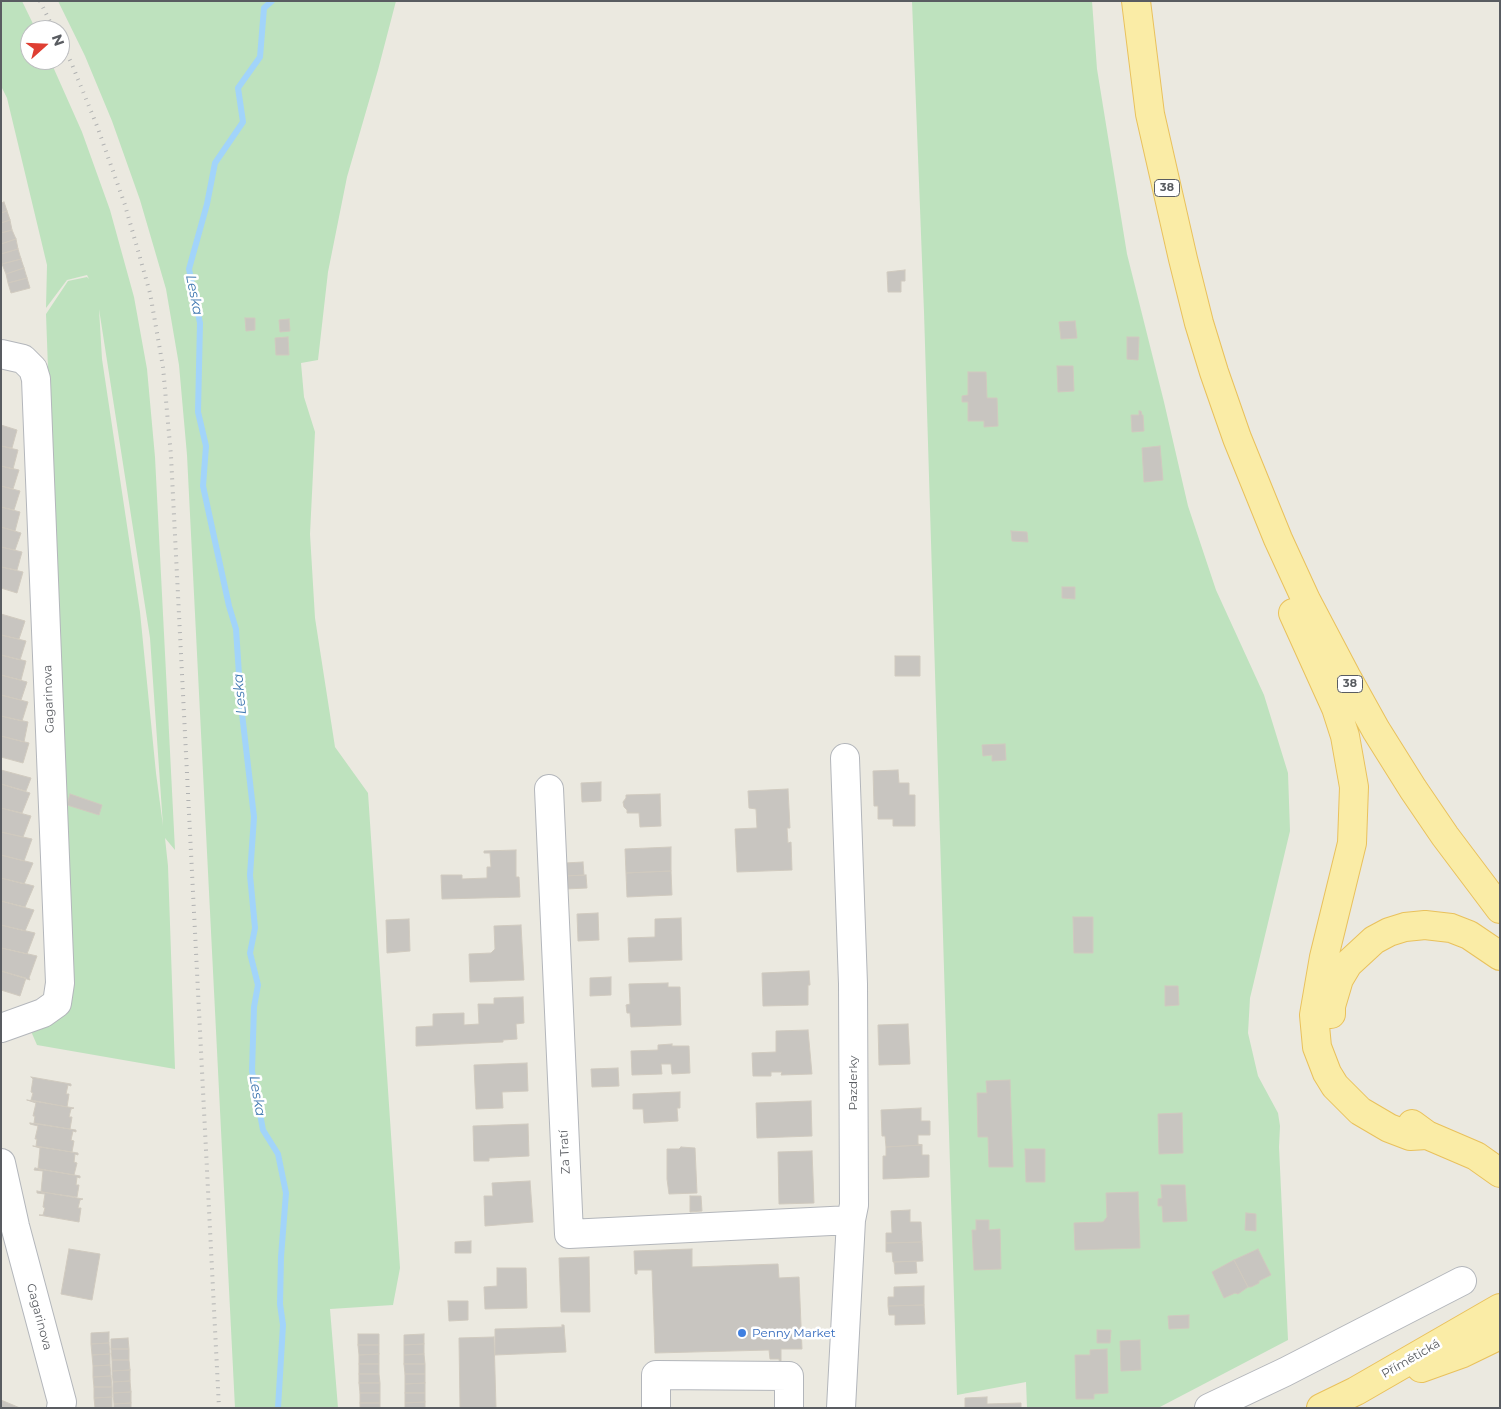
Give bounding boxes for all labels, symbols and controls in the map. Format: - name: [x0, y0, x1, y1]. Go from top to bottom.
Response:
- north arrow: [20, 20, 70, 70]
- text: N: [48, 32, 69, 49]
- road number: 38: [1154, 180, 1180, 197]
- water label: Leska: [182, 273, 206, 317]
- street label: Gagarinova: [41, 665, 57, 733]
- water label: Leska: [230, 673, 250, 715]
- road number: 38: [1338, 676, 1362, 692]
- street label: Pazderky: [846, 1055, 860, 1111]
- water label: Leska: [245, 1074, 269, 1118]
- street label: Za Tratí: [557, 1130, 573, 1174]
- street label: Gagarinova: [23, 1282, 55, 1352]
- place label: Penny Market: [752, 1326, 836, 1340]
- marker: Penny Market: [736, 1327, 748, 1339]
- street label: Přímětická: [1379, 1336, 1443, 1382]

